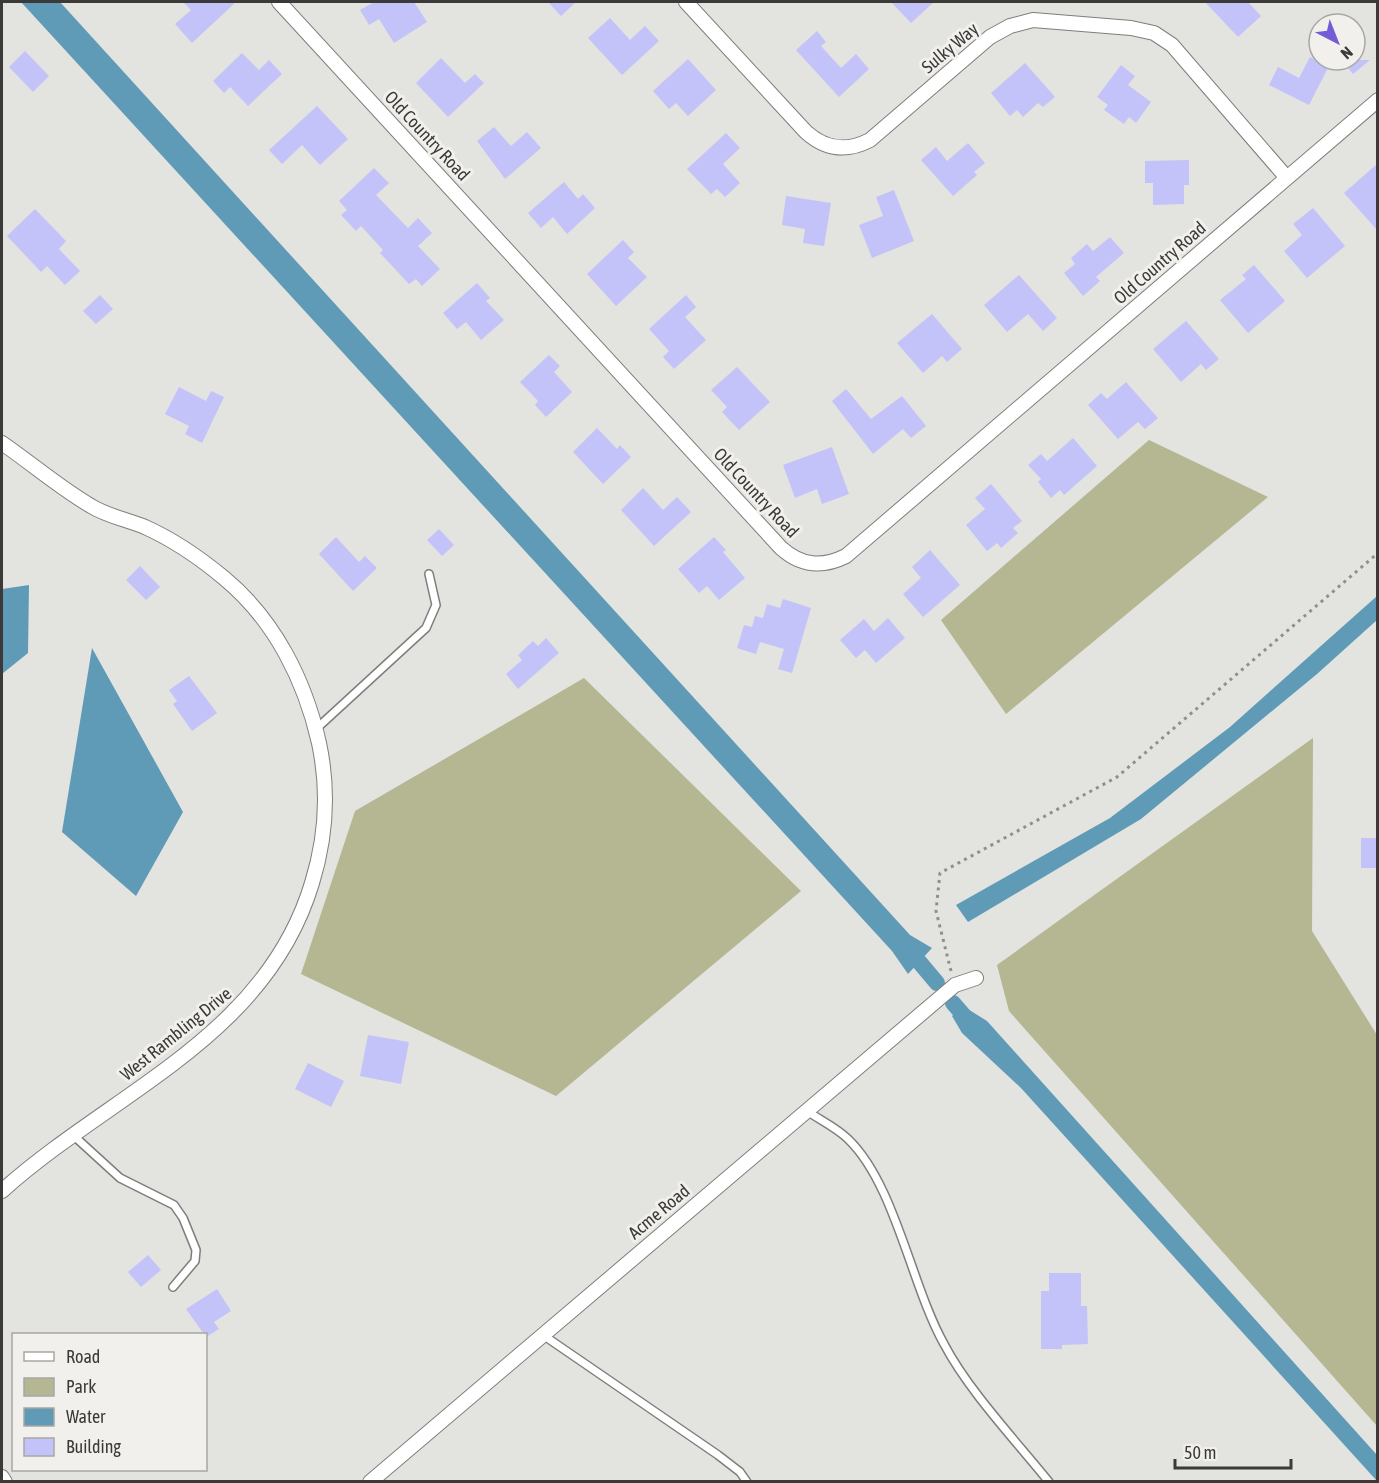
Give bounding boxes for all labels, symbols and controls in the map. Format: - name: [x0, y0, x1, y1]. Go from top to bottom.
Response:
- north arrow: [1307, 12, 1367, 72]
- street label: Sulky Way: [917, 18, 982, 77]
- text: N: [1338, 43, 1357, 63]
- street label: Old Country Road: [381, 87, 474, 185]
- street label: Old Country Road: [1109, 217, 1210, 308]
- street label: Old Country Road: [710, 444, 803, 542]
- street label: West Rambling Drive: [116, 983, 235, 1085]
- street label: Acme Road: [624, 1180, 694, 1243]
- legend: [12, 1333, 207, 1471]
- text: Road: [66, 1346, 100, 1367]
- text: Park: [66, 1376, 96, 1397]
- text: Water: [66, 1406, 106, 1427]
- scale bar: [1175, 1432, 1290, 1470]
- text: Building: [66, 1436, 121, 1457]
- text: 50 m: [1184, 1442, 1216, 1463]

